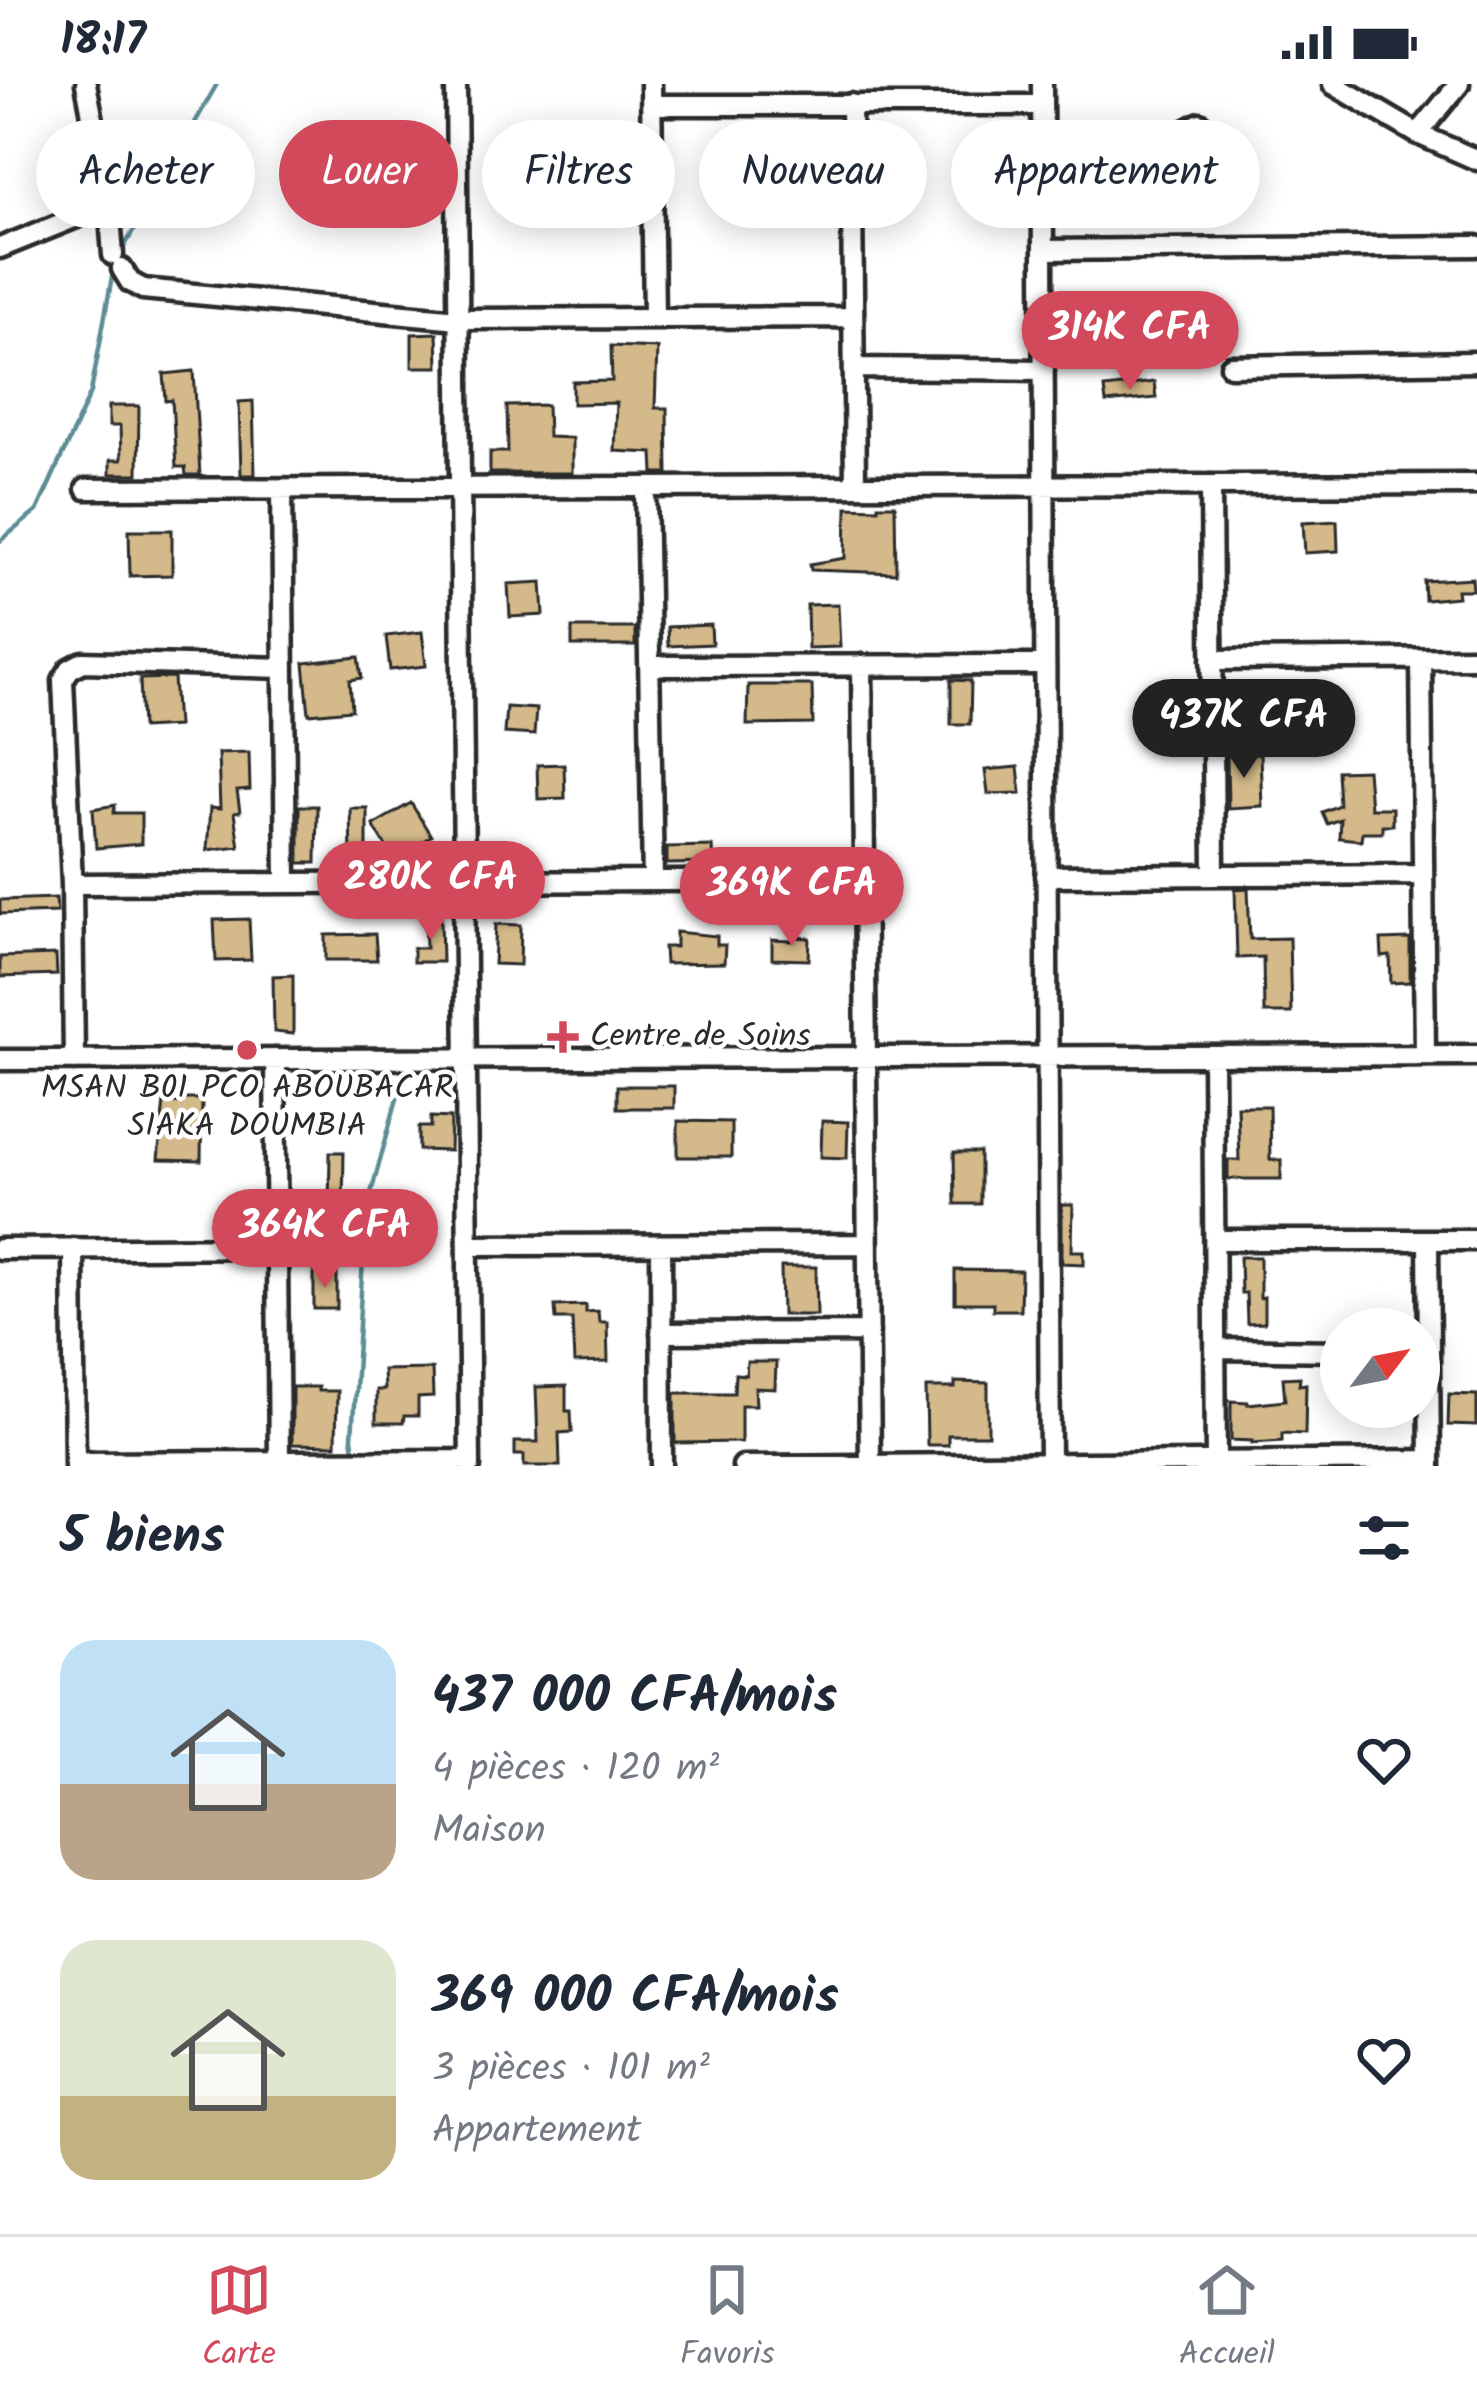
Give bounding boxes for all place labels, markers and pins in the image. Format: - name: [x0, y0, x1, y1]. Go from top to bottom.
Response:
- pin: 314K CFA: [1006, 291, 1254, 393]
- pin: 437K CFA: [1120, 679, 1368, 781]
- pin: 280K CFA: [307, 841, 555, 943]
- pin: 369K CFA: [668, 847, 916, 949]
- place label: Centre de Soins: [590, 1011, 811, 1064]
- marker: Centre de Soins: [547, 1021, 579, 1053]
- marker: MSAN B01 PCO ABOUBACAR SIAKA DOUMBIA: [234, 1037, 260, 1063]
- place label: MSAN B01 PCO ABOUBACAR SIAKA DOUMBIA: [41, 1063, 453, 1154]
- pin: 364K CFA: [201, 1189, 449, 1291]

